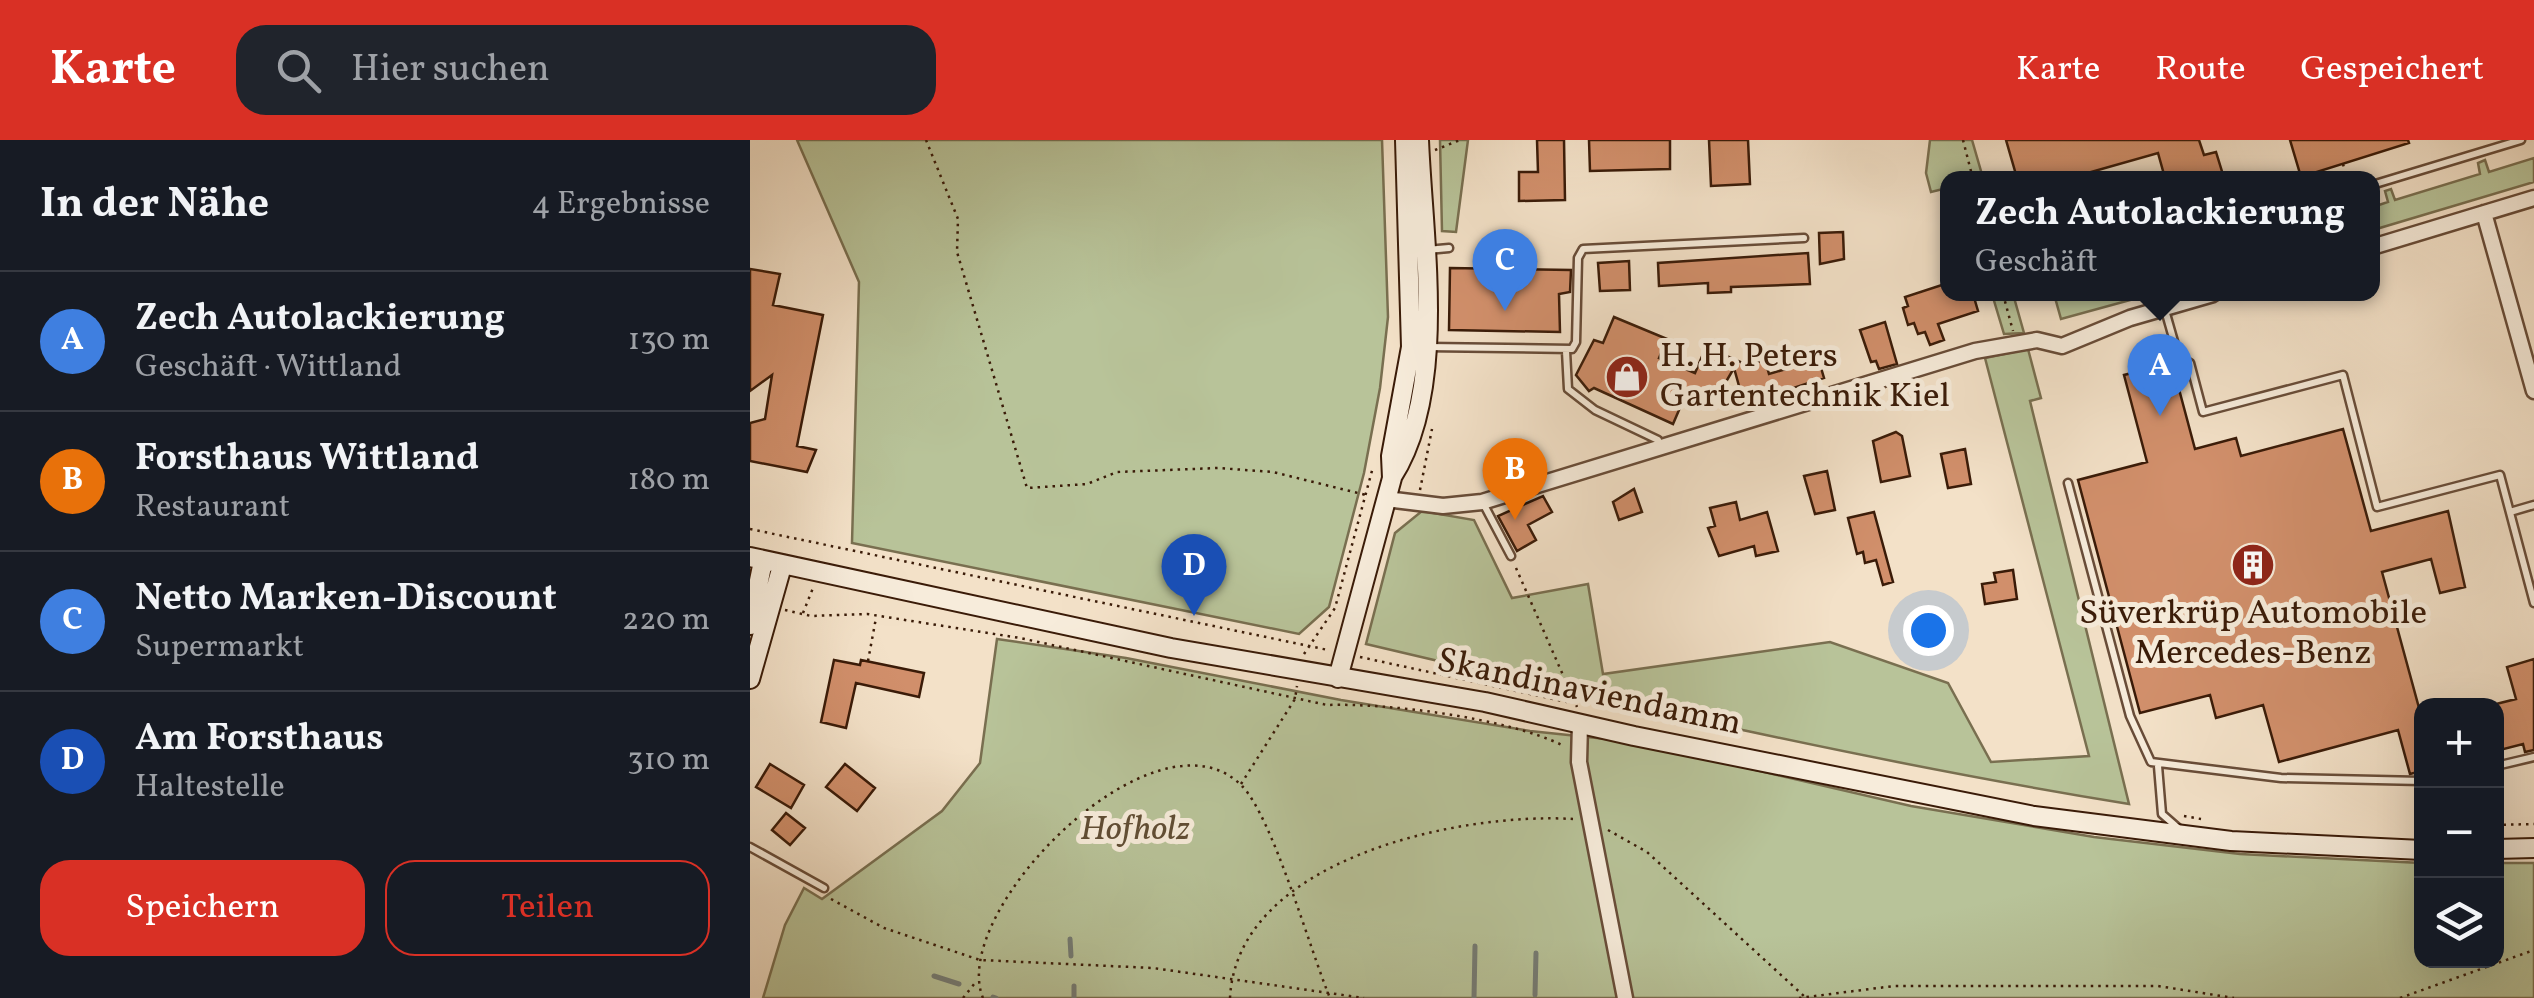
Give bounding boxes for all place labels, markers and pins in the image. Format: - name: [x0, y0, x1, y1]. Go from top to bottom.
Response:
- pin: C: [1472, 229, 1538, 311]
- place label: H. H. Peters Gartentechnik Kiel: [1660, 333, 1950, 421]
- pin: A: [2128, 334, 2192, 416]
- shop icon: H. H. Peters Gartentechnik Kiel: [1604, 354, 1650, 400]
- pin: B: [1482, 438, 1548, 520]
- pin: D: [1162, 534, 1226, 616]
- building icon: Süverkrüp Automobile Mercedes-Benz: [2230, 542, 2276, 588]
- place label: Süverkrüp Automobile Mercedes-Benz: [2079, 590, 2427, 678]

